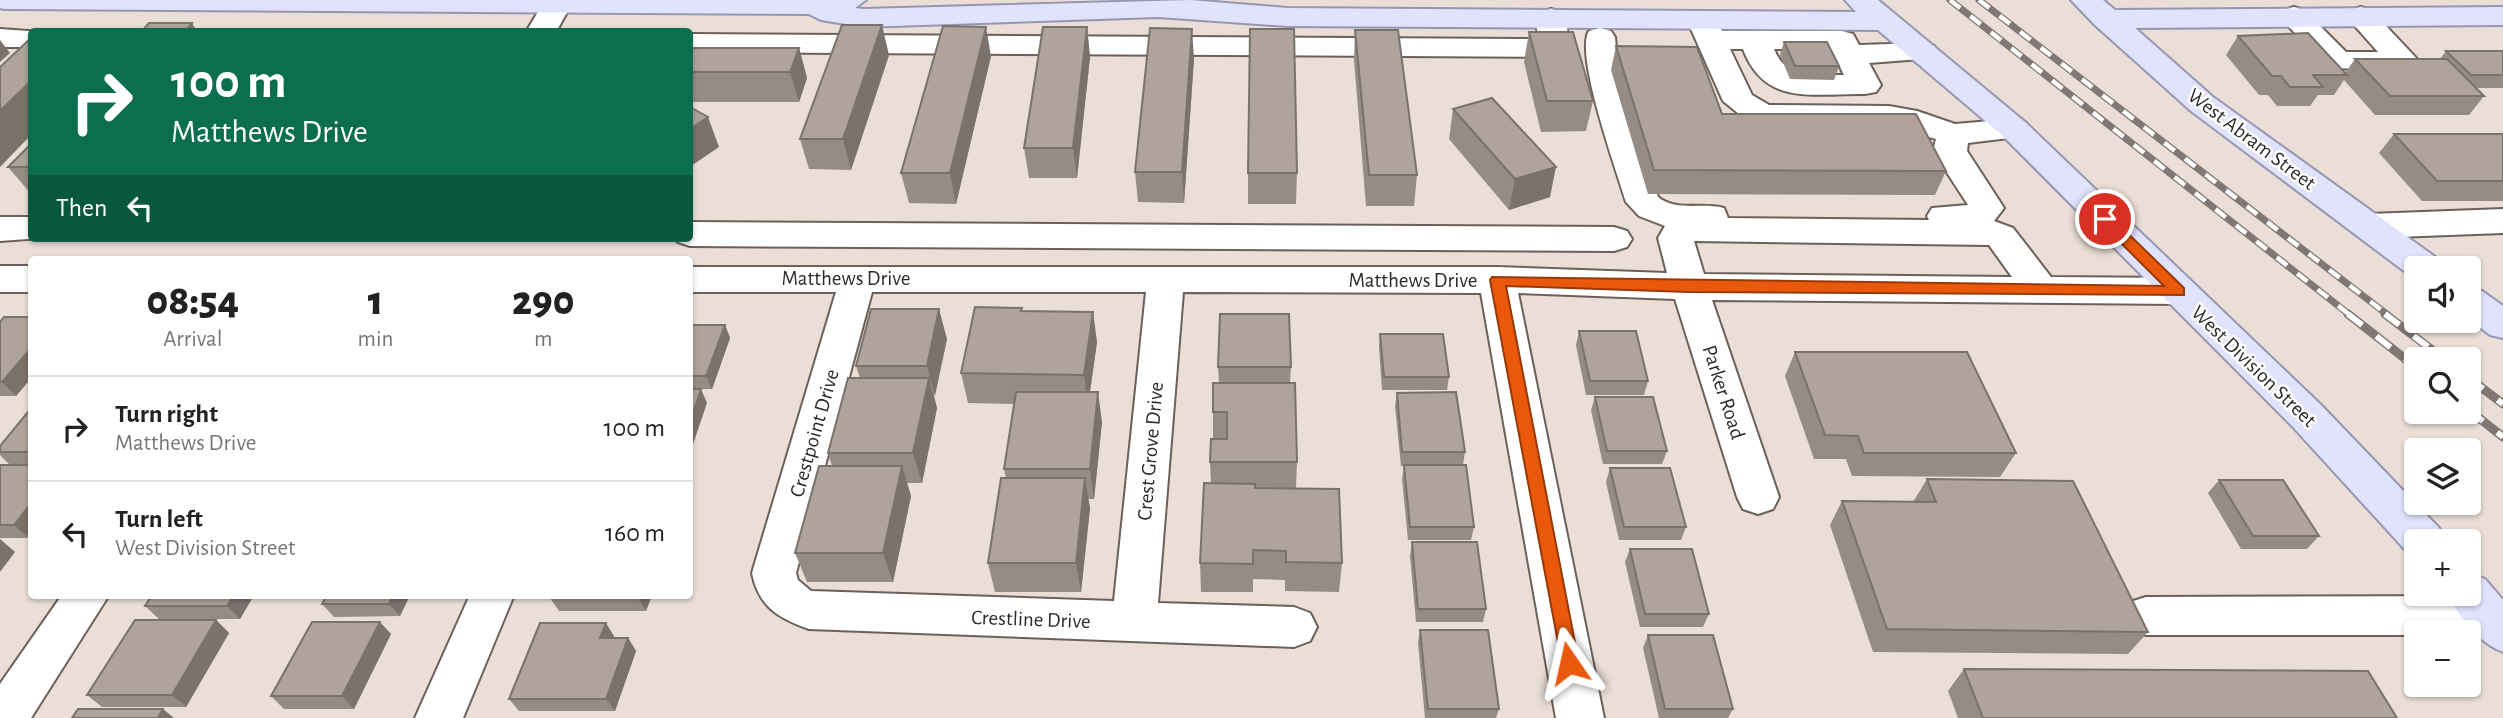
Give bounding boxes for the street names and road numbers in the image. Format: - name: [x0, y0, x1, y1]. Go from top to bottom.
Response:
- street label: West Abram Street: [2184, 85, 2320, 194]
- street label: Matthews Drive: [781, 268, 911, 289]
- street label: Matthews Drive: [1348, 270, 1478, 291]
- street label: West Division Street: [2187, 302, 2320, 431]
- street label: Parker Road: [1698, 342, 1749, 442]
- street label: Crestpoint Drive: [786, 367, 843, 500]
- street label: Crest Grove Drive: [1134, 381, 1167, 521]
- street label: Crestline Drive: [971, 607, 1091, 632]

